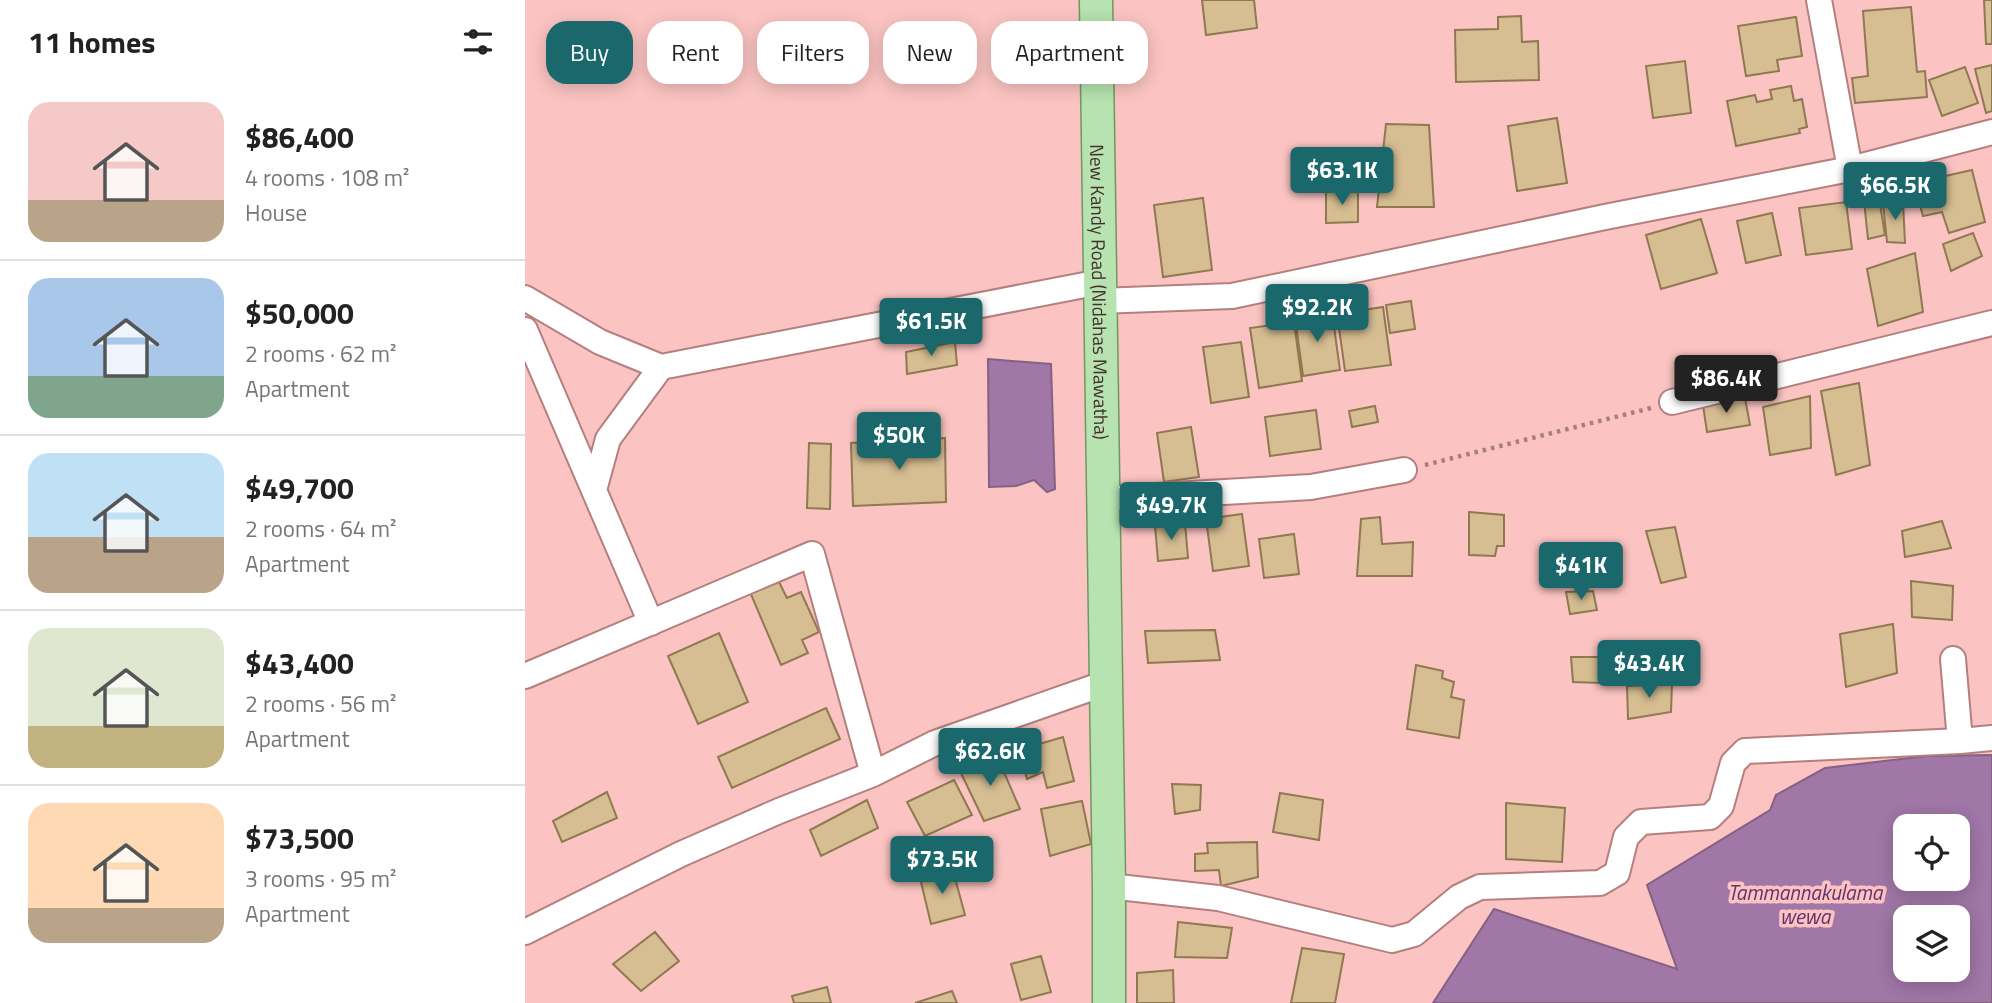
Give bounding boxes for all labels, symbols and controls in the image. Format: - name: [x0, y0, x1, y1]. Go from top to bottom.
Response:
- text: 11 homes: [28, 19, 155, 65]
- chip: Buy: [546, 21, 633, 84]
- chip: Rent: [647, 21, 743, 84]
- chip: Filters: [757, 21, 869, 84]
- chip: New: [883, 21, 977, 84]
- chip: Apartment: [991, 21, 1148, 84]
- icon: filters: [459, 23, 497, 61]
- text: $86,400: [245, 114, 354, 160]
- icon: home: [84, 130, 168, 214]
- street label: New Kandy Road (Nidahas Mawatha): [1084, 144, 1117, 440]
- pin: $63.1K: [1285, 148, 1399, 207]
- text: $63.1K: [1306, 152, 1378, 187]
- text: 4 rooms · 108 m²: [245, 160, 409, 195]
- pin: $66.5K: [1838, 162, 1952, 222]
- text: $66.5K: [1859, 167, 1931, 202]
- text: House: [245, 195, 307, 230]
- pin: $92.2K: [1260, 284, 1374, 344]
- text: $92.2K: [1281, 289, 1353, 324]
- text: $50,000: [245, 290, 354, 336]
- pin: $61.5K: [874, 298, 988, 358]
- text: $61.5K: [895, 303, 967, 338]
- icon: home: [84, 306, 168, 390]
- text: 2 rooms · 62 m²: [245, 336, 396, 371]
- pin: $86.4K: [1669, 356, 1783, 415]
- text: $86.4K: [1690, 360, 1762, 395]
- text: Apartment: [245, 371, 350, 406]
- pin: $50K: [858, 412, 940, 472]
- text: $50K: [873, 417, 925, 452]
- text: $49,700: [245, 465, 354, 511]
- icon: home: [84, 481, 168, 565]
- pin: $49.7K: [1114, 482, 1228, 542]
- text: $49.7K: [1135, 487, 1207, 522]
- text: 2 rooms · 64 m²: [245, 511, 396, 546]
- pin: $41K: [1540, 542, 1622, 602]
- text: Apartment: [245, 546, 350, 581]
- text: $41K: [1555, 547, 1607, 582]
- text: $43,400: [245, 640, 354, 686]
- pin: $43.4K: [1592, 640, 1706, 700]
- text: $43.4K: [1613, 645, 1685, 680]
- icon: home: [84, 656, 168, 740]
- text: 2 rooms · 56 m²: [245, 686, 396, 721]
- text: Apartment: [245, 721, 350, 756]
- pin: $62.6K: [933, 728, 1047, 788]
- text: $62.6K: [954, 733, 1026, 768]
- map controls: [1893, 814, 1970, 982]
- button: locate: [1893, 814, 1970, 891]
- text: $73,500: [245, 815, 354, 861]
- icon: home: [84, 831, 168, 915]
- pin: $73.5K: [885, 836, 999, 896]
- text: $73.5K: [906, 841, 978, 876]
- text: 3 rooms · 95 m²: [245, 861, 396, 896]
- water label: Tammannakulama wewa: [1728, 876, 1884, 932]
- text: Apartment: [245, 896, 350, 931]
- button: layers: [1893, 905, 1970, 982]

